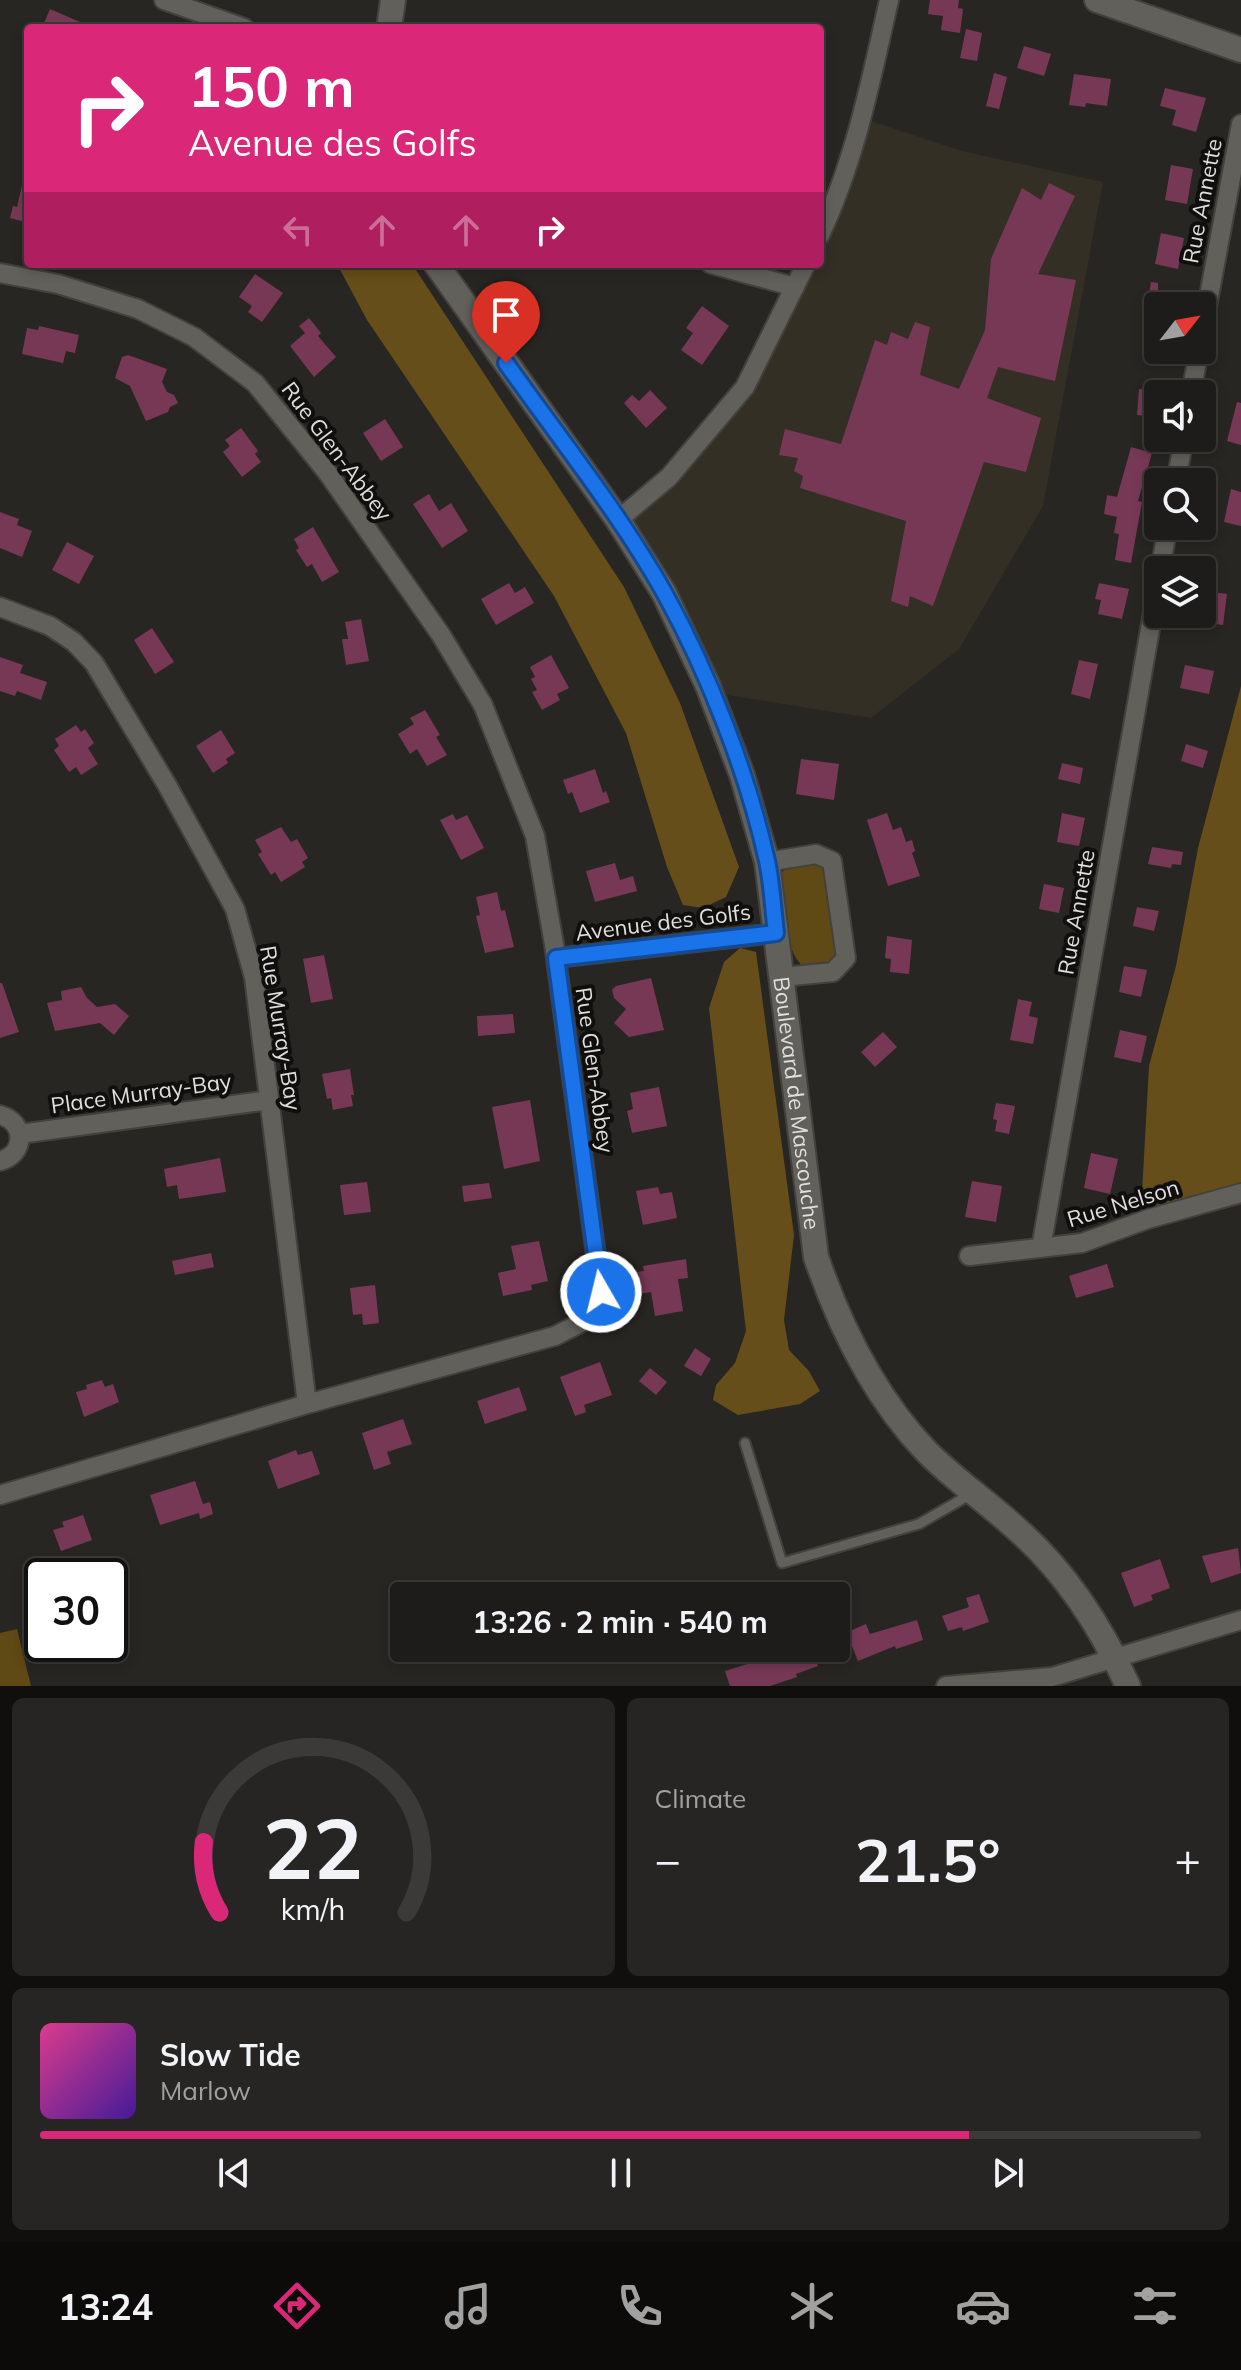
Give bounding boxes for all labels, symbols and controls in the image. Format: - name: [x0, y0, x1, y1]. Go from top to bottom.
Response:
- text: 150 m: [188, 51, 355, 121]
- icon: right: [56, 56, 160, 160]
- text: Avenue des Golfs: [188, 120, 477, 165]
- street label: Rue Annette: [1176, 136, 1228, 266]
- icon: left: [276, 208, 320, 252]
- icon: ahead: [360, 208, 404, 252]
- icon: ahead: [444, 208, 488, 252]
- icon: right: [528, 208, 572, 252]
- pin: [472, 281, 540, 363]
- north arrow: [1144, 292, 1216, 364]
- map controls: [1144, 292, 1216, 628]
- icon: arrive: [484, 293, 528, 337]
- street label: Rue Glen-Abbey: [276, 376, 399, 526]
- button: sound: [1144, 380, 1216, 452]
- button: search: [1144, 468, 1216, 540]
- button: layers: [1144, 556, 1216, 628]
- street label: Rue Annette: [1051, 847, 1101, 977]
- street label: Avenue des Golfs: [574, 897, 752, 947]
- street label: Rue Murray-Bay: [254, 944, 308, 1113]
- street label: Boulevard de Mascouche: [767, 975, 826, 1231]
- street label: Rue Glen-Abbey: [570, 985, 621, 1155]
- street label: Place Murray-Bay: [49, 1066, 233, 1120]
- street label: Rue Nelson: [1064, 1173, 1182, 1233]
- position arrow: [559, 1250, 643, 1334]
- speed limit sign: 30: [24, 1558, 128, 1662]
- text: 13:26 · 2 min · 540 m: [472, 1603, 768, 1641]
- text: Climate: [655, 1782, 746, 1815]
- text: 22: [263, 1795, 363, 1900]
- text: 21.5°: [855, 1822, 1001, 1897]
- text: −: [655, 1832, 681, 1887]
- text: +: [1175, 1832, 1201, 1887]
- text: km/h: [281, 1891, 346, 1927]
- text: Slow Tide: [160, 2036, 301, 2074]
- text: Marlow: [160, 2074, 251, 2107]
- icon: previous: [212, 2151, 256, 2195]
- icon: pause: [599, 2151, 643, 2195]
- icon: next: [986, 2151, 1030, 2195]
- icon: directions: [269, 2278, 325, 2334]
- icon: music: [440, 2278, 496, 2334]
- icon: phone: [612, 2278, 668, 2334]
- icon: climate: [784, 2278, 840, 2334]
- icon: car: [955, 2278, 1011, 2334]
- icon: filters: [1127, 2278, 1183, 2334]
- text: 13:24: [58, 2284, 153, 2329]

